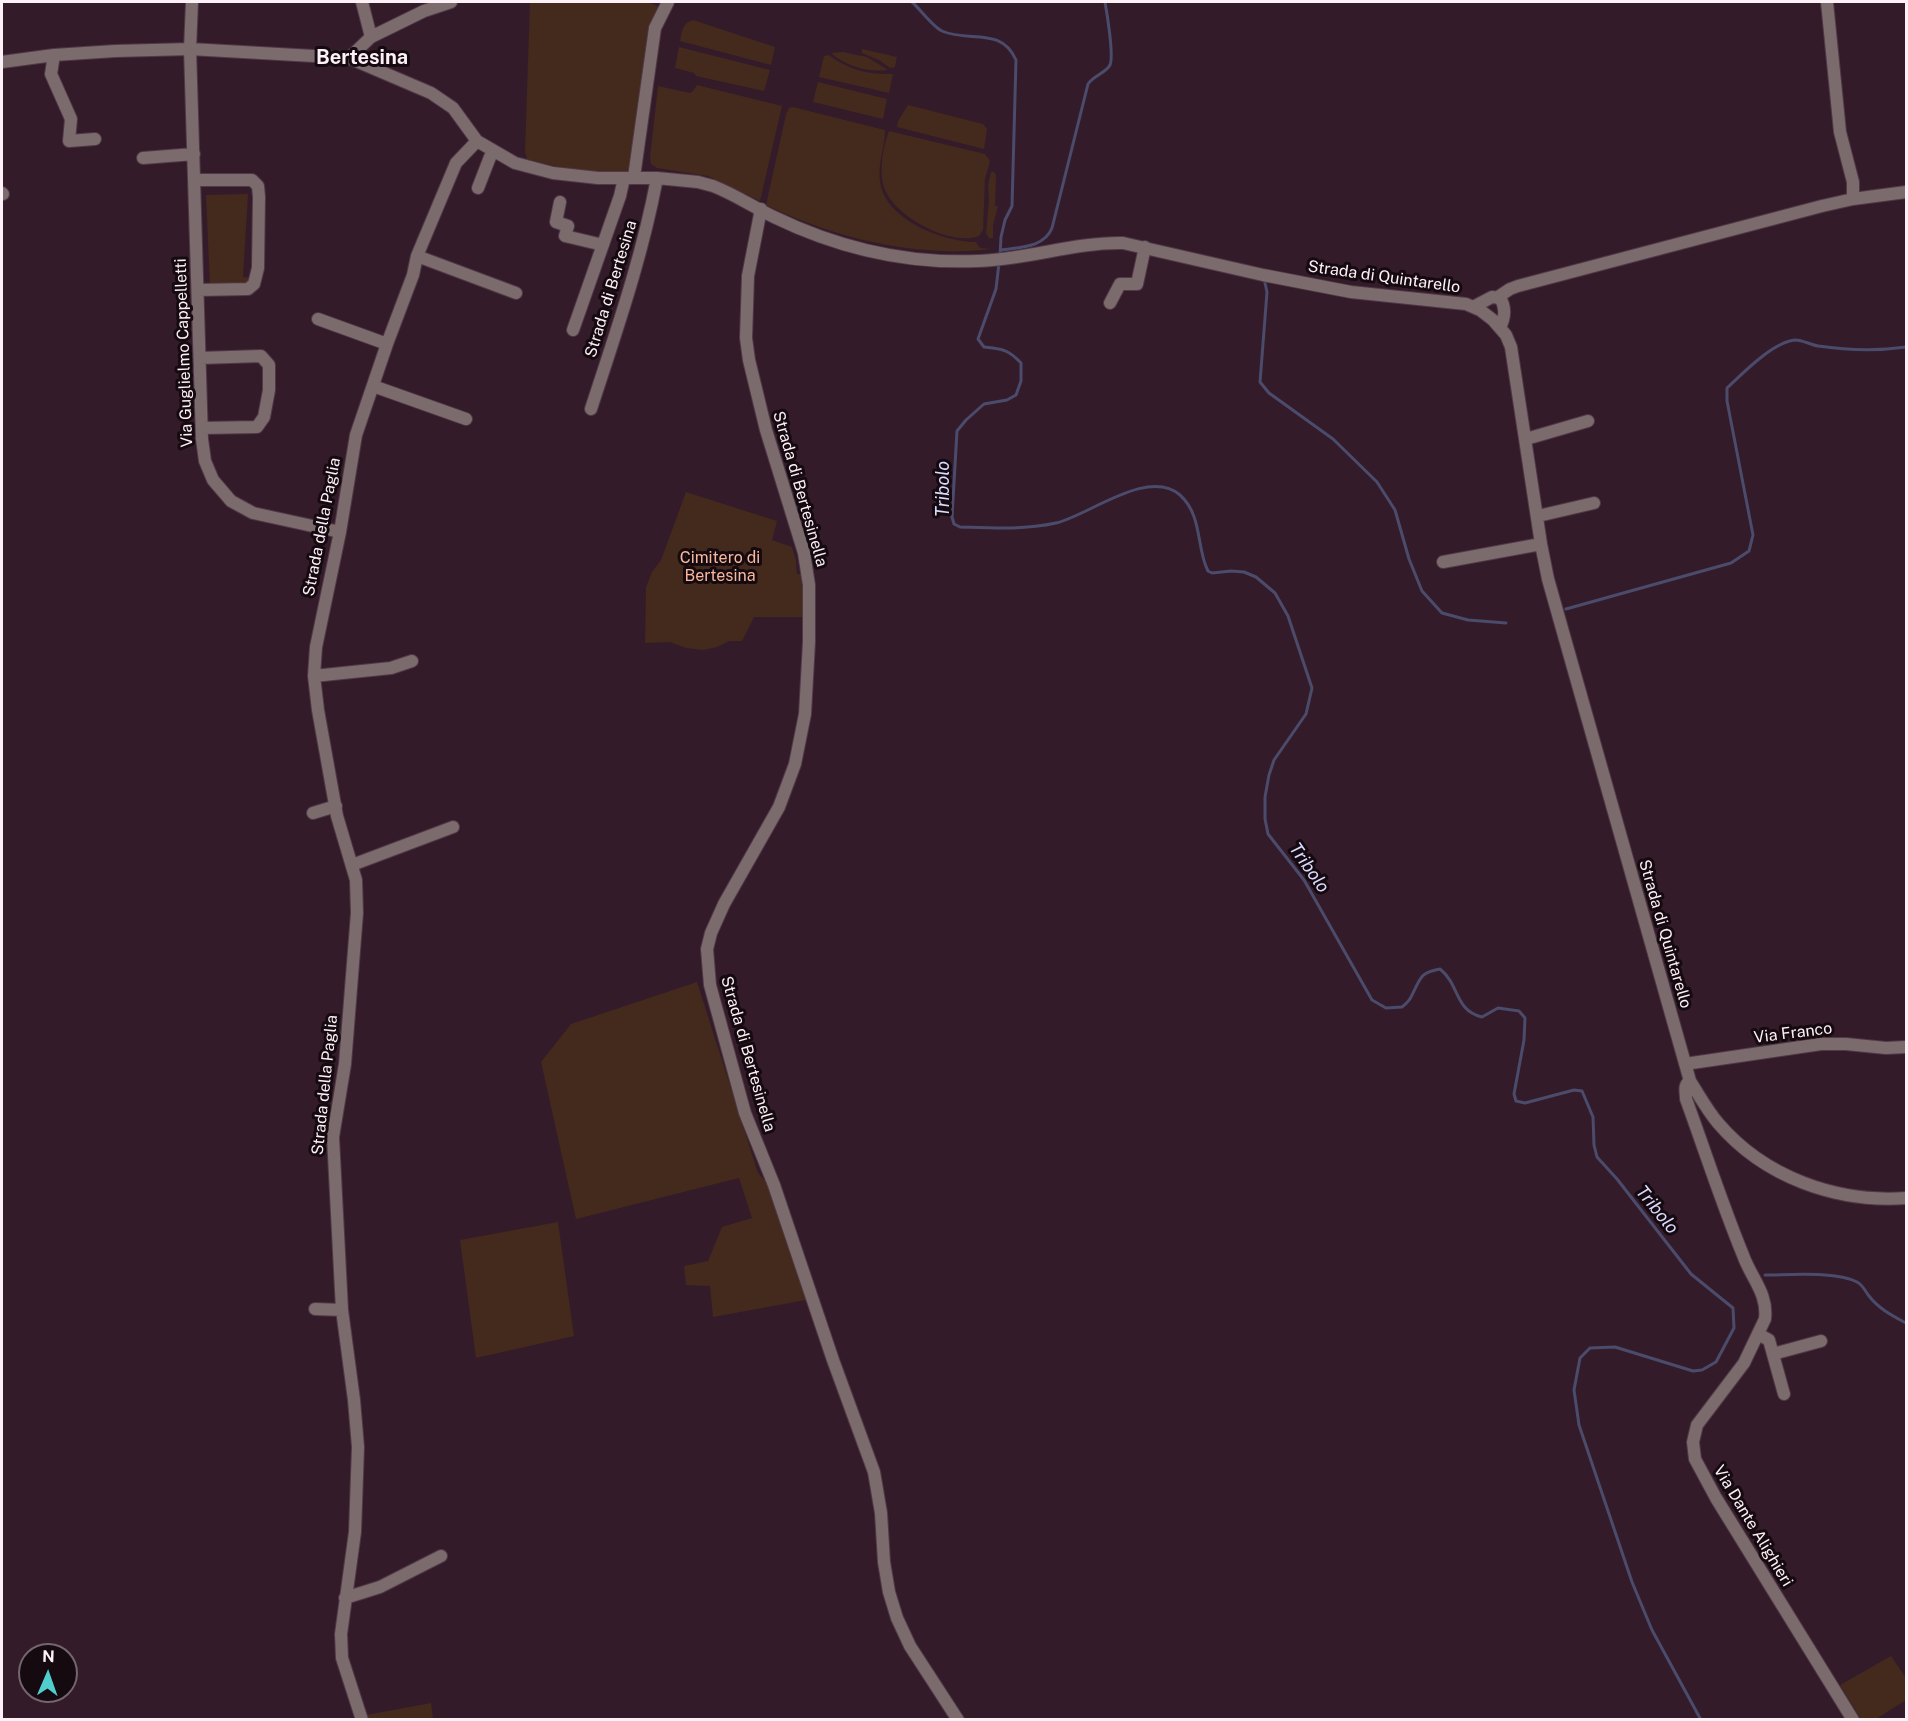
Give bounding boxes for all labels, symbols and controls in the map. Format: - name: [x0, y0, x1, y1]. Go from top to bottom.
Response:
- district label: Bertesina: [316, 46, 408, 70]
- street label: Strada di Bertesina: [581, 218, 641, 360]
- street label: Strada di Quintarello: [1306, 257, 1462, 297]
- street label: Via Guglielmo Cappelletti: [171, 258, 197, 448]
- street label: Strada di Bertesinella: [769, 409, 831, 569]
- street label: Strada della Paglia: [299, 456, 345, 598]
- water label: Tribolo: [932, 461, 954, 517]
- park label: Cimitero di Bertesina: [680, 548, 760, 586]
- water label: Tribolo: [1284, 839, 1334, 897]
- street label: Strada di Quintarello: [1635, 857, 1695, 1011]
- street label: Strada di Bertesinella: [717, 974, 779, 1134]
- street label: Strada della Paglia: [308, 1014, 342, 1156]
- street label: Via Franco: [1753, 1019, 1833, 1047]
- water label: Tribolo: [1631, 1182, 1683, 1238]
- street label: Via Dante Alighieri: [1709, 1462, 1797, 1590]
- north arrow: [18, 1643, 78, 1703]
- text: N: [42, 1647, 55, 1666]

